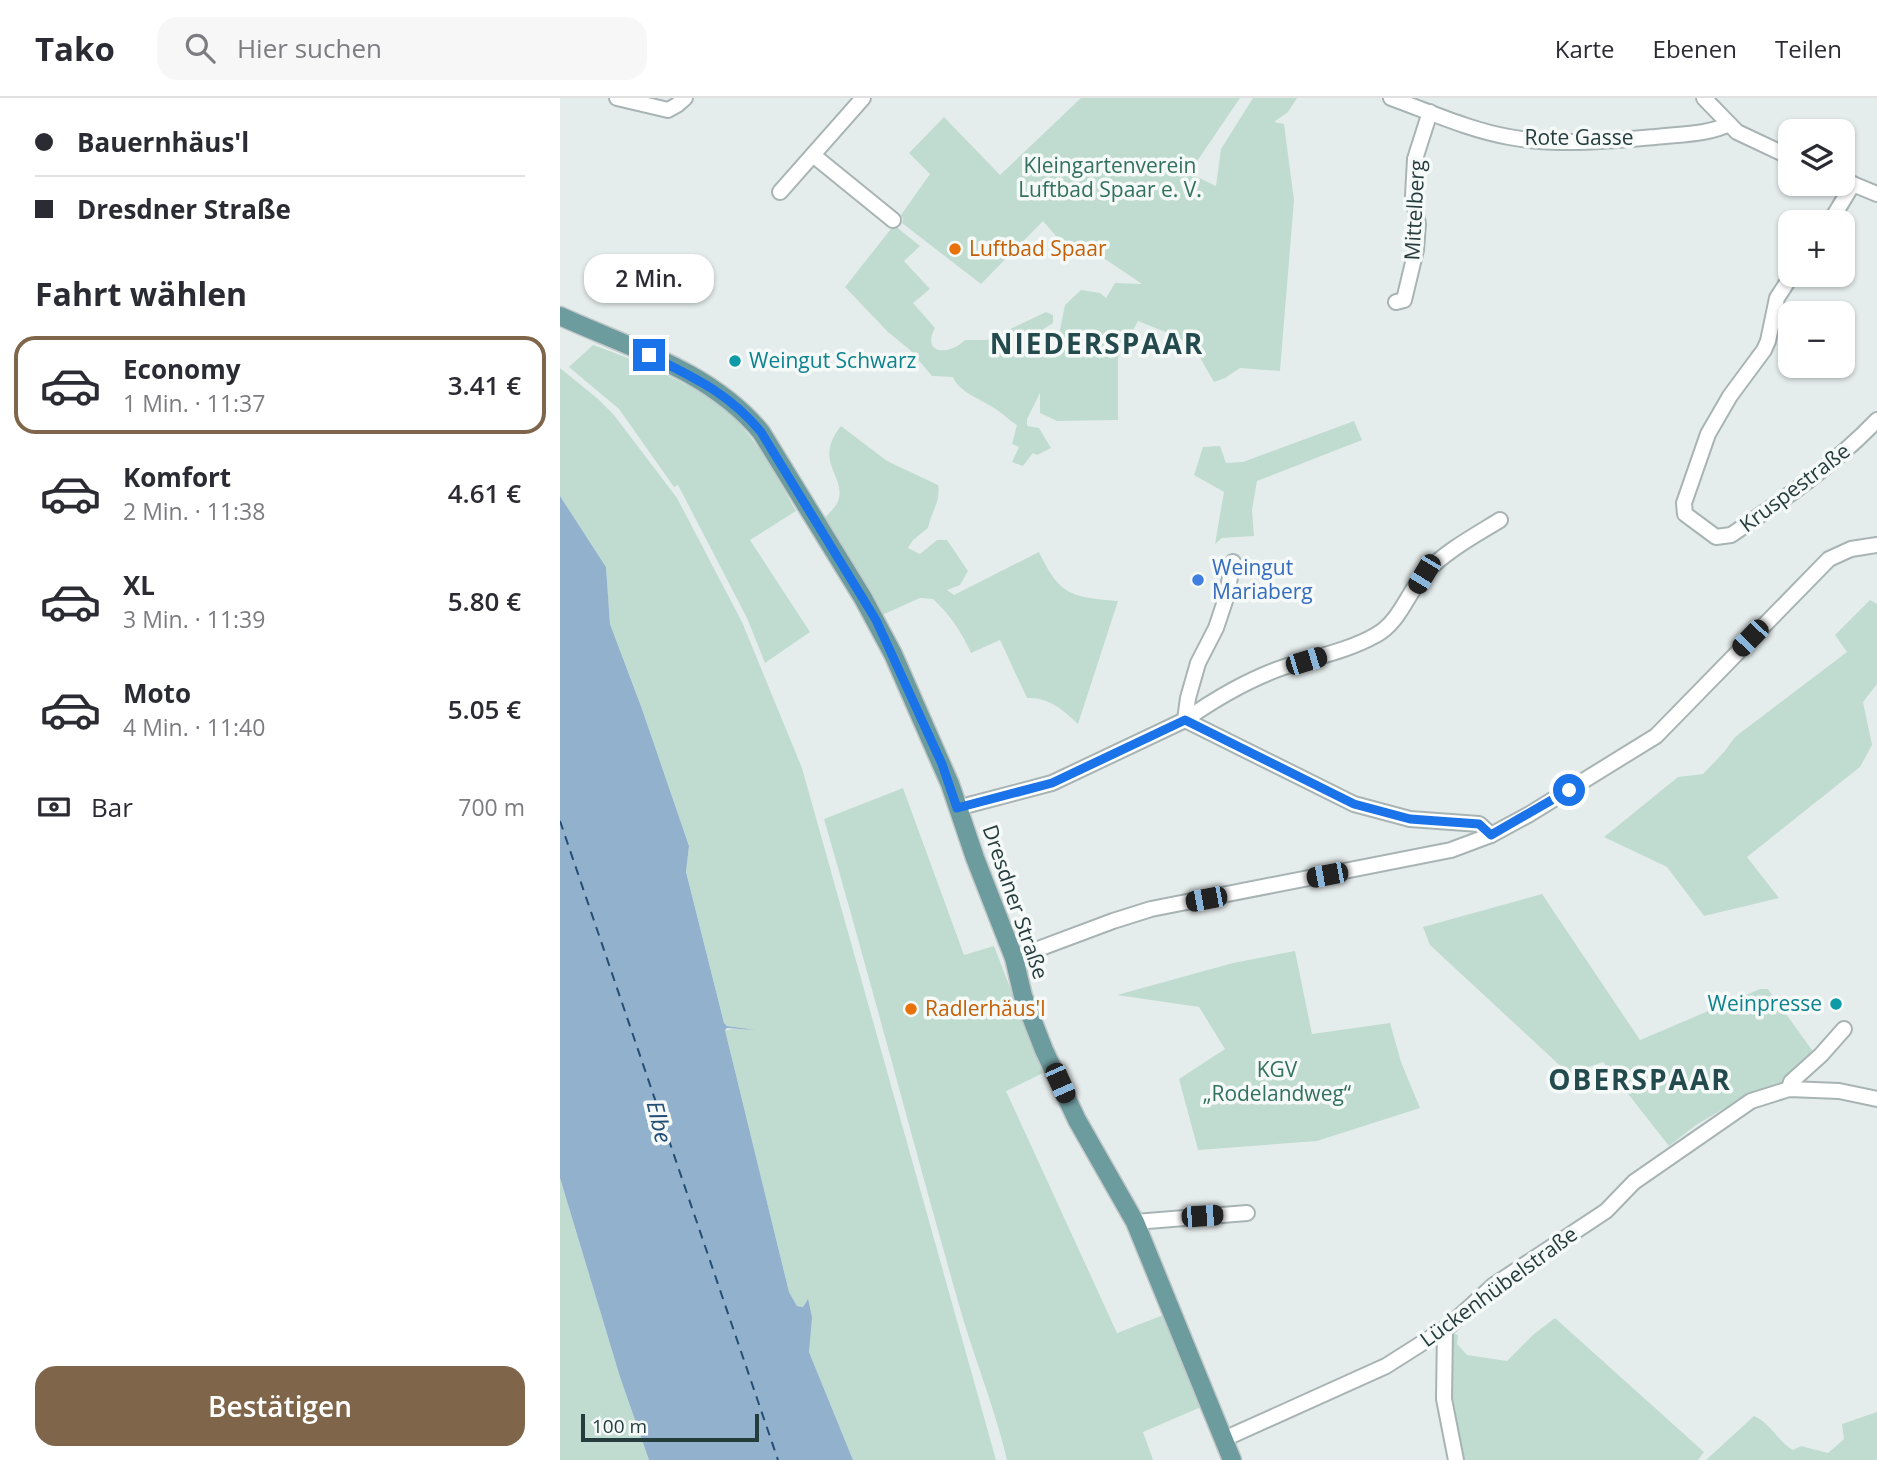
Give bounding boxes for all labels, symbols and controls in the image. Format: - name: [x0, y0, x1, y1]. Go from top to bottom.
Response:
- search box: [157, 17, 647, 80]
- text: Tako: [35, 26, 115, 71]
- icon: search: [181, 29, 219, 67]
- text: Hier suchen: [237, 30, 382, 66]
- text: Karte: [1555, 32, 1615, 65]
- text: Ebenen: [1653, 32, 1737, 65]
- text: Teilen: [1775, 32, 1842, 65]
- map controls: [1778, 119, 1855, 378]
- button: layers: [1778, 119, 1855, 196]
- street label: Rote Gasse: [1524, 123, 1634, 151]
- text: Bauernhäus'l: [77, 124, 249, 160]
- park label: Kleingartenverein Luftbad Spaar e. V.: [1018, 151, 1202, 203]
- street label: Mittelberg: [1397, 159, 1431, 261]
- text: Dresdner Straße: [77, 191, 291, 227]
- button: +: [1778, 210, 1855, 287]
- place label: Luftbad Spaar: [969, 234, 1107, 262]
- marker: Luftbad Spaar: [947, 241, 963, 257]
- callout: 2 Min.: [584, 254, 714, 302]
- text: 2 Min.: [615, 262, 683, 294]
- text: Fahrt wählen: [35, 272, 247, 315]
- button: −: [1778, 301, 1855, 378]
- district label: NIEDERSPAAR: [990, 324, 1204, 362]
- route end: [633, 339, 665, 371]
- place label: Weingut Schwarz: [749, 346, 917, 374]
- text: Economy: [123, 351, 241, 387]
- marker: Weingut Schwarz: [727, 353, 743, 369]
- icon: car: [39, 354, 102, 417]
- text: 3.41 €: [448, 367, 521, 403]
- text: 1 Min. · 11:37: [123, 387, 265, 419]
- street label: Kruspestraße: [1733, 436, 1855, 538]
- text: Komfort: [123, 459, 231, 495]
- icon: car: [39, 462, 102, 525]
- text: 4.61 €: [448, 475, 521, 511]
- text: 2 Min. · 11:38: [123, 495, 265, 527]
- car: [1405, 551, 1444, 597]
- place label: Weingut Mariaberg: [1212, 553, 1313, 605]
- text: XL: [123, 567, 155, 603]
- icon: car: [39, 570, 102, 633]
- marker: Weingut Mariaberg: [1190, 572, 1206, 588]
- text: 5.80 €: [448, 583, 521, 619]
- text: 3 Min. · 11:39: [123, 603, 265, 635]
- car: [1728, 616, 1773, 660]
- car: [1283, 645, 1330, 677]
- text: Moto: [123, 675, 191, 711]
- icon: car: [39, 678, 102, 741]
- text: 5.05 €: [448, 691, 521, 727]
- text: 4 Min. · 11:40: [123, 711, 265, 743]
- route start: [1553, 774, 1585, 806]
- icon: cash: [35, 788, 73, 826]
- text: Bar: [91, 789, 133, 825]
- text: 700 m: [458, 791, 525, 823]
- street label: Dresdner Straße: [976, 821, 1055, 982]
- car: [1305, 861, 1350, 889]
- car: [1184, 885, 1229, 913]
- place label: Weinpresse: [1708, 989, 1822, 1017]
- place label: Radlerhäus'l: [925, 994, 1046, 1022]
- marker: Weinpresse: [1828, 996, 1844, 1012]
- marker: Radlerhäus'l: [903, 1001, 919, 1017]
- park label: KGV „Rodelandweg“: [1203, 1055, 1352, 1107]
- car: [1042, 1060, 1079, 1106]
- district label: OBERSPAAR: [1548, 1060, 1732, 1098]
- water label: Elbe: [640, 1098, 680, 1146]
- car: [1181, 1204, 1224, 1228]
- street label: Lückenhübelstraße: [1414, 1220, 1583, 1353]
- button: Bestätigen: [35, 1366, 525, 1446]
- scale bar: [581, 1411, 760, 1443]
- text: 100 m: [592, 1413, 647, 1439]

